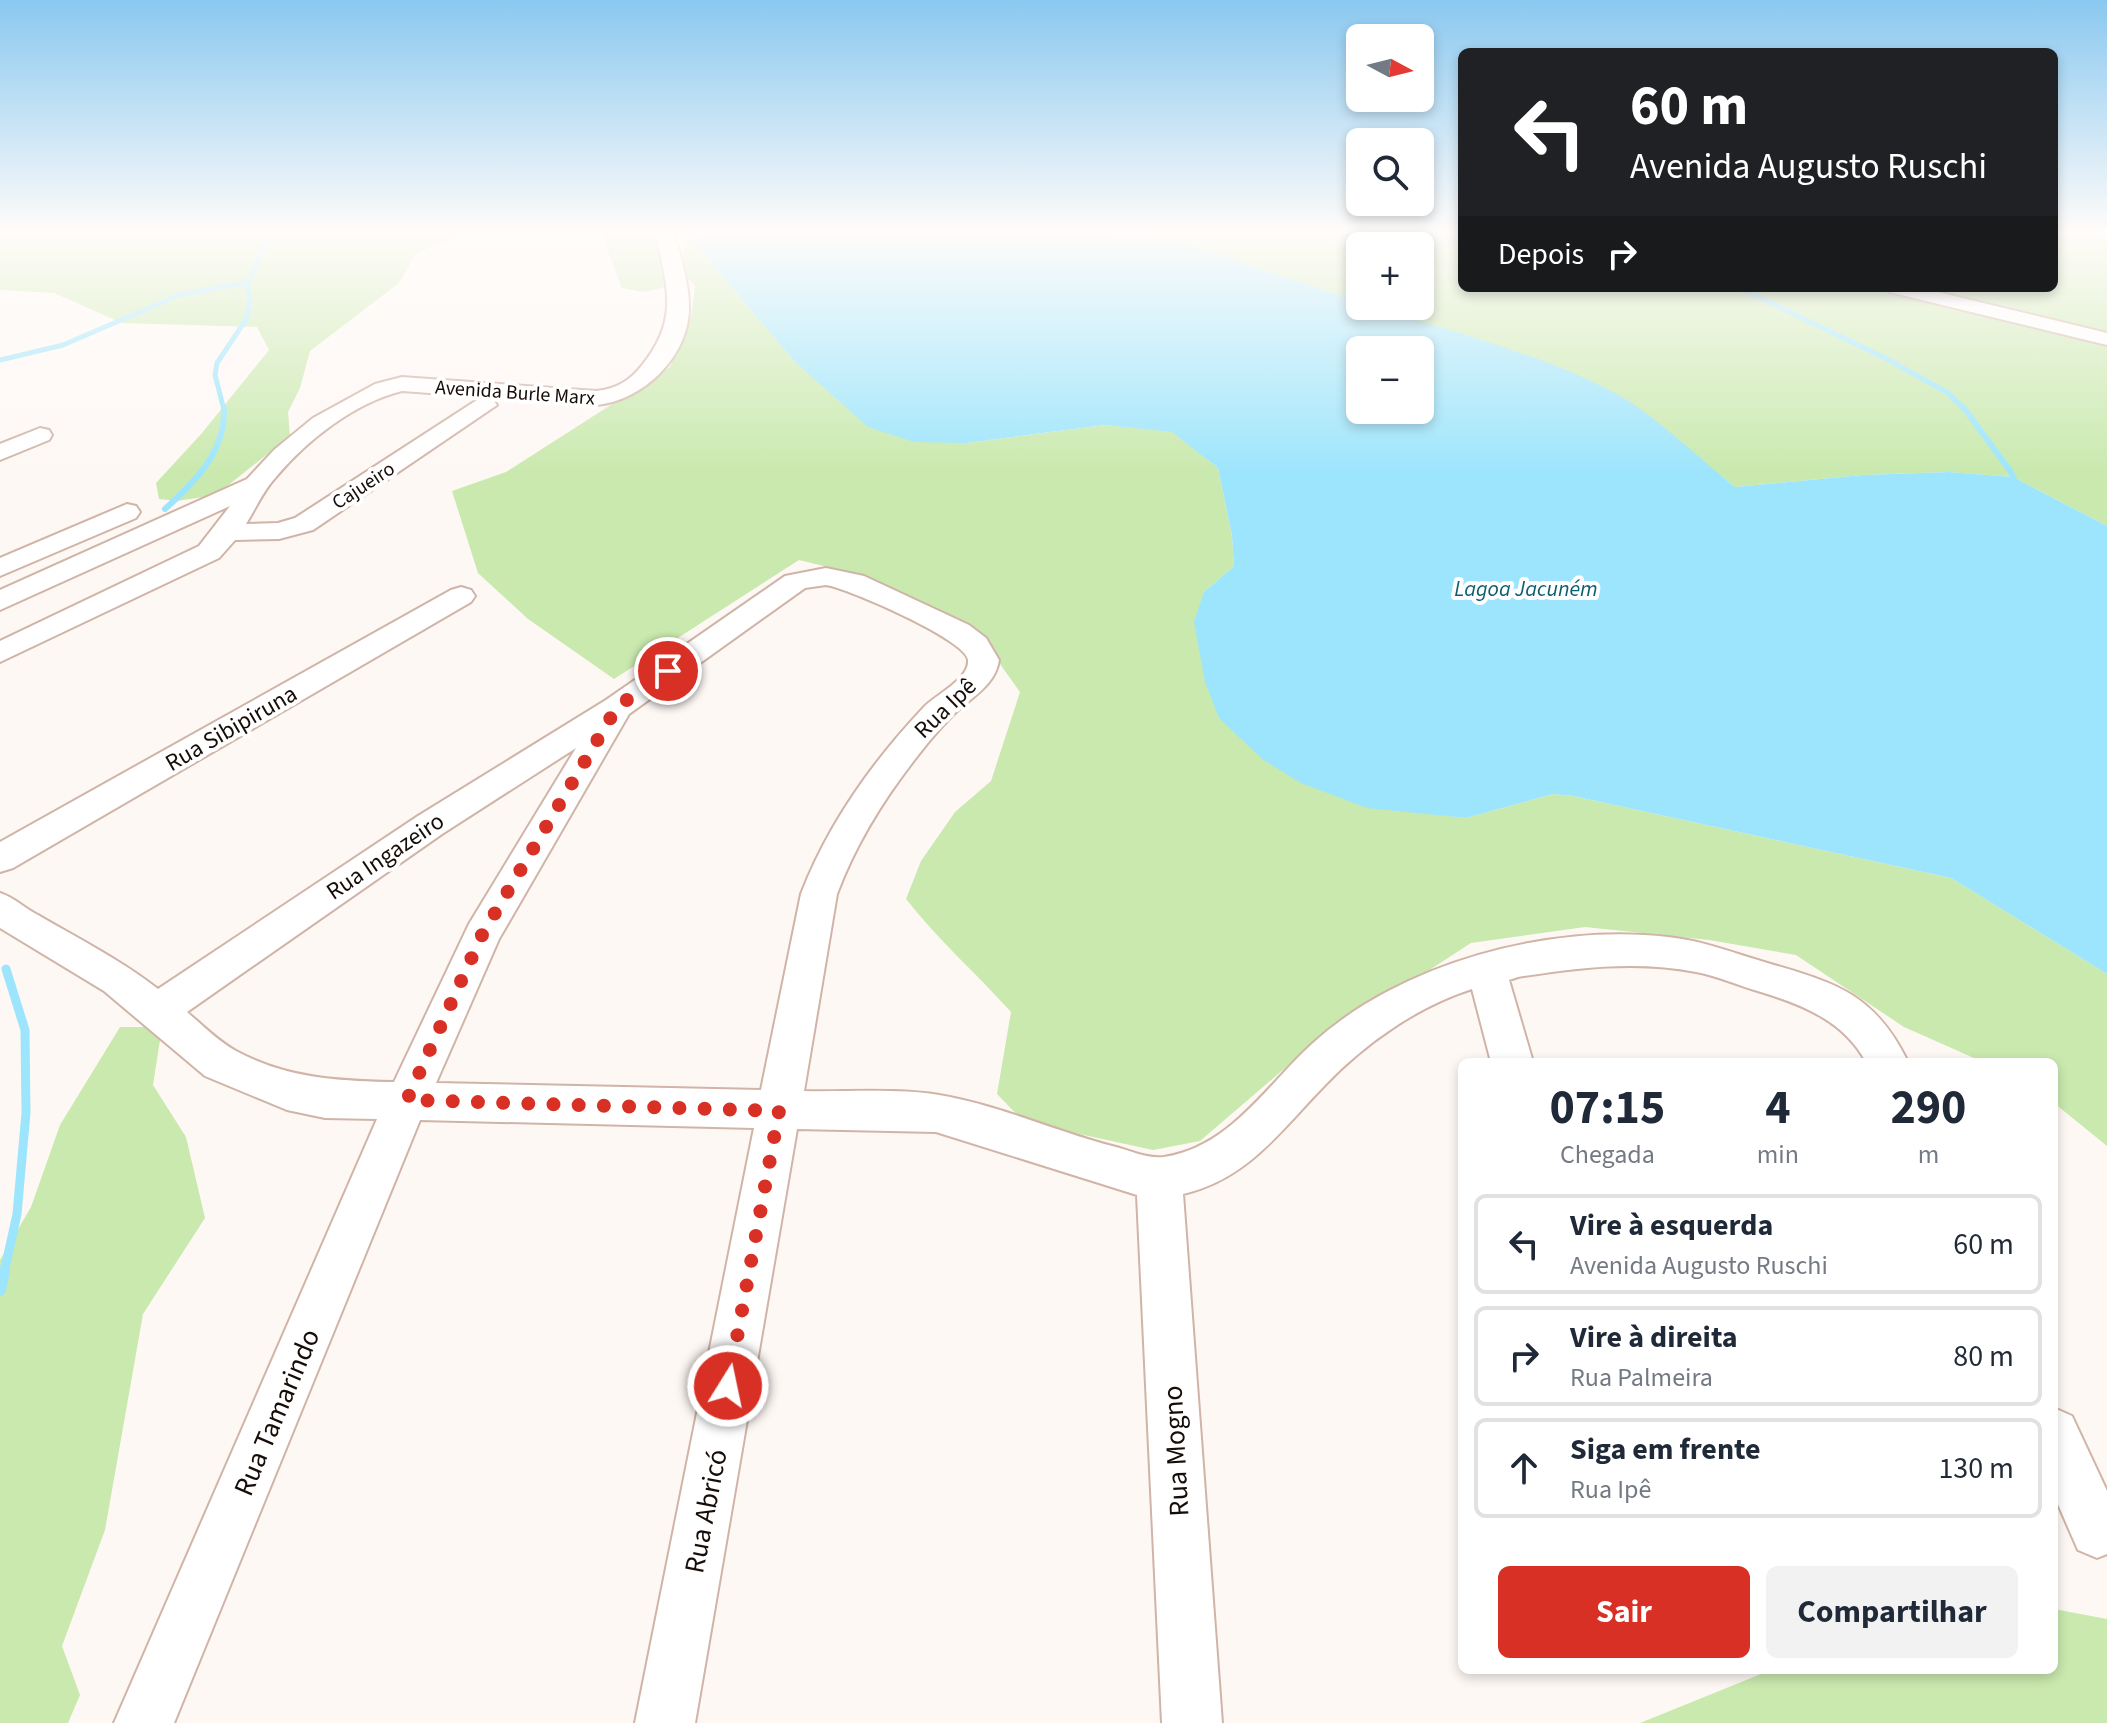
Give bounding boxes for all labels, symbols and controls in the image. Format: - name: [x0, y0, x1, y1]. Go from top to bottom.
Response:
- north arrow: [1346, 24, 1434, 112]
- map controls: [1346, 24, 1434, 424]
- text: 60 m: [1630, 67, 1748, 146]
- icon: left: [1498, 80, 1602, 184]
- button: search: [1346, 128, 1434, 216]
- text: Avenida Augusto Ruschi: [1630, 141, 1987, 192]
- button: +: [1346, 232, 1434, 320]
- icon: right: [1600, 232, 1644, 276]
- text: Depois: [1498, 233, 1584, 276]
- button: −: [1346, 336, 1434, 424]
- street label: Avenida Burle Marx: [434, 373, 596, 413]
- street label: Cajueiro: [327, 455, 400, 517]
- water label: Lagoa Jacuném: [1454, 573, 1598, 605]
- pin: [634, 637, 702, 705]
- icon: arrive: [646, 649, 690, 693]
- street label: Rua Ipê: [906, 670, 985, 747]
- street label: Rua Sibipiruna: [159, 676, 304, 780]
- street label: Rua Ingazeiro: [319, 804, 451, 909]
- text: 07:15: [1549, 1074, 1665, 1142]
- text: 4: [1765, 1074, 1791, 1142]
- text: 290: [1890, 1074, 1966, 1142]
- text: Chegada: [1560, 1136, 1655, 1173]
- text: min: [1757, 1136, 1799, 1173]
- text: m: [1918, 1136, 1939, 1173]
- text: Vire à esquerda: [1570, 1204, 1773, 1247]
- icon: left: [1502, 1222, 1546, 1266]
- text: 60 m: [1953, 1223, 2014, 1266]
- text: Avenida Augusto Ruschi: [1570, 1247, 1828, 1284]
- text: Vire à direita: [1570, 1316, 1738, 1359]
- street label: Rua Tamarindo: [224, 1323, 330, 1502]
- icon: right: [1502, 1334, 1546, 1378]
- text: 80 m: [1953, 1335, 2014, 1378]
- position arrow: [686, 1344, 770, 1428]
- text: Rua Palmeira: [1570, 1359, 1713, 1396]
- street label: Rua Mogno: [1153, 1384, 1199, 1517]
- text: Siga em frente: [1570, 1428, 1761, 1471]
- street label: Rua Abricó: [674, 1446, 738, 1577]
- icon: ahead: [1502, 1446, 1546, 1490]
- text: 130 m: [1938, 1447, 2014, 1490]
- text: Rua Ipê: [1570, 1471, 1651, 1508]
- button: Sair: [1498, 1566, 1750, 1658]
- button: Compartilhar: [1766, 1566, 2018, 1658]

